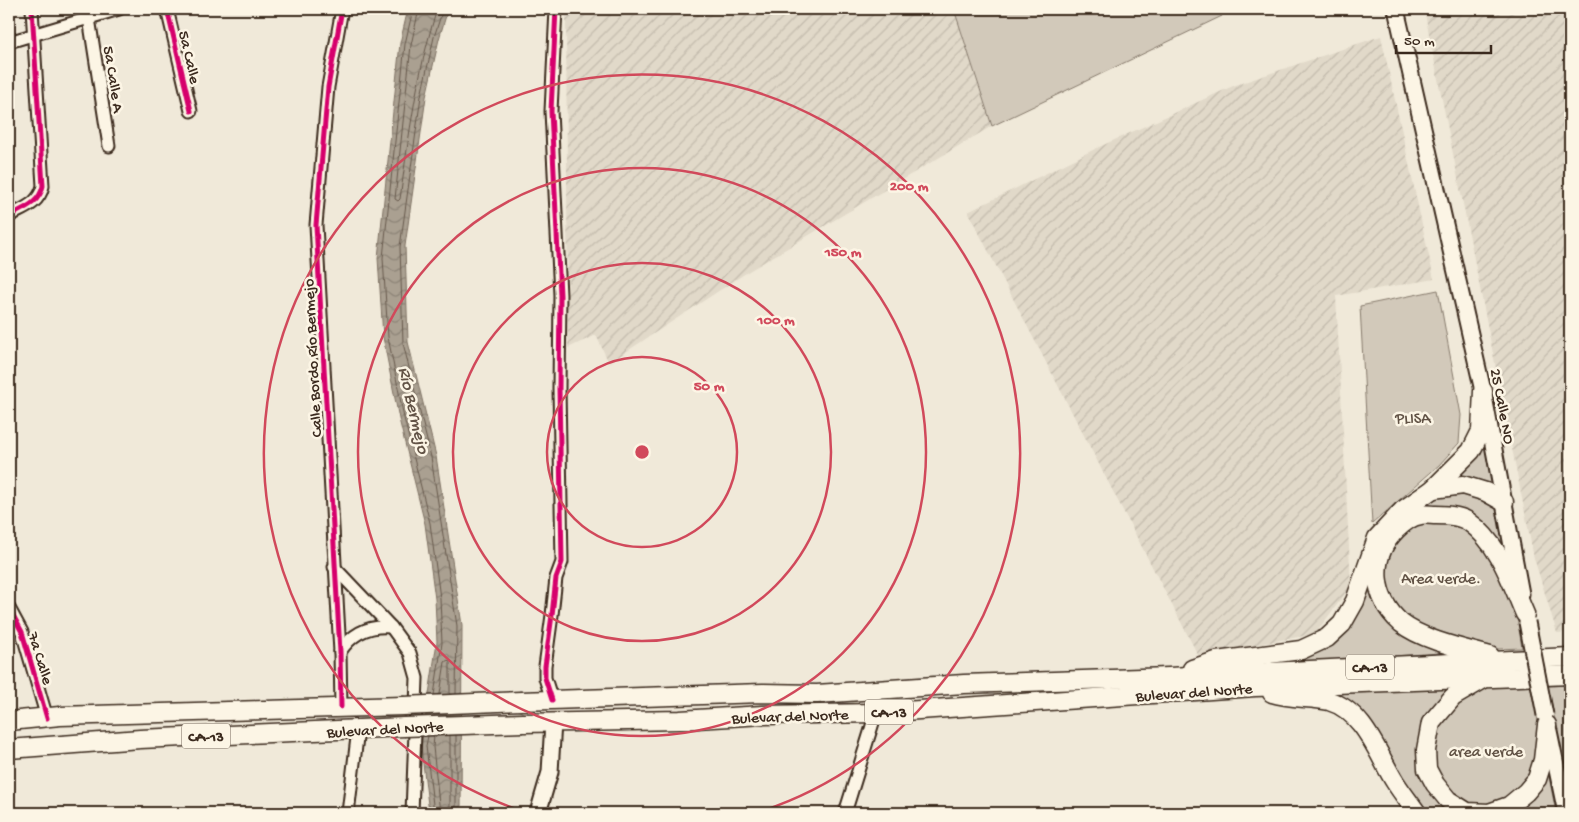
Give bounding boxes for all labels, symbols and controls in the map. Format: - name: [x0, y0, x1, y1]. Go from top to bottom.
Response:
- scale bar: [1396, 22, 1492, 54]
- street label: 5a Calle: [172, 29, 203, 87]
- text: 50 m: [1404, 33, 1435, 51]
- street label: 5a Calle A: [97, 45, 126, 116]
- text: 200 m: [890, 178, 929, 196]
- text: 150 m: [824, 244, 862, 262]
- street label: Calle Bordo Río Bermejo: [301, 278, 328, 438]
- text: 100 m: [756, 312, 795, 330]
- water label: Río Bermejo: [392, 365, 433, 457]
- street label: 25 Calle NO: [1484, 367, 1517, 447]
- text: 50 m: [694, 378, 725, 396]
- park label: PLISA: [1394, 411, 1432, 430]
- centre of rings: [633, 443, 651, 461]
- park label: Area verde.: [1401, 571, 1481, 590]
- street label: 7a Calle: [21, 630, 56, 688]
- road number: CA-13: [1346, 654, 1394, 680]
- street label: Bulevar del Norte: [1134, 681, 1254, 708]
- road number: CA-13: [865, 700, 913, 724]
- street label: Bulevar del Norte: [730, 707, 850, 730]
- street label: Bulevar del Norte: [325, 719, 445, 744]
- road number: CA-13: [182, 724, 230, 748]
- park label: area verde: [1449, 744, 1524, 763]

